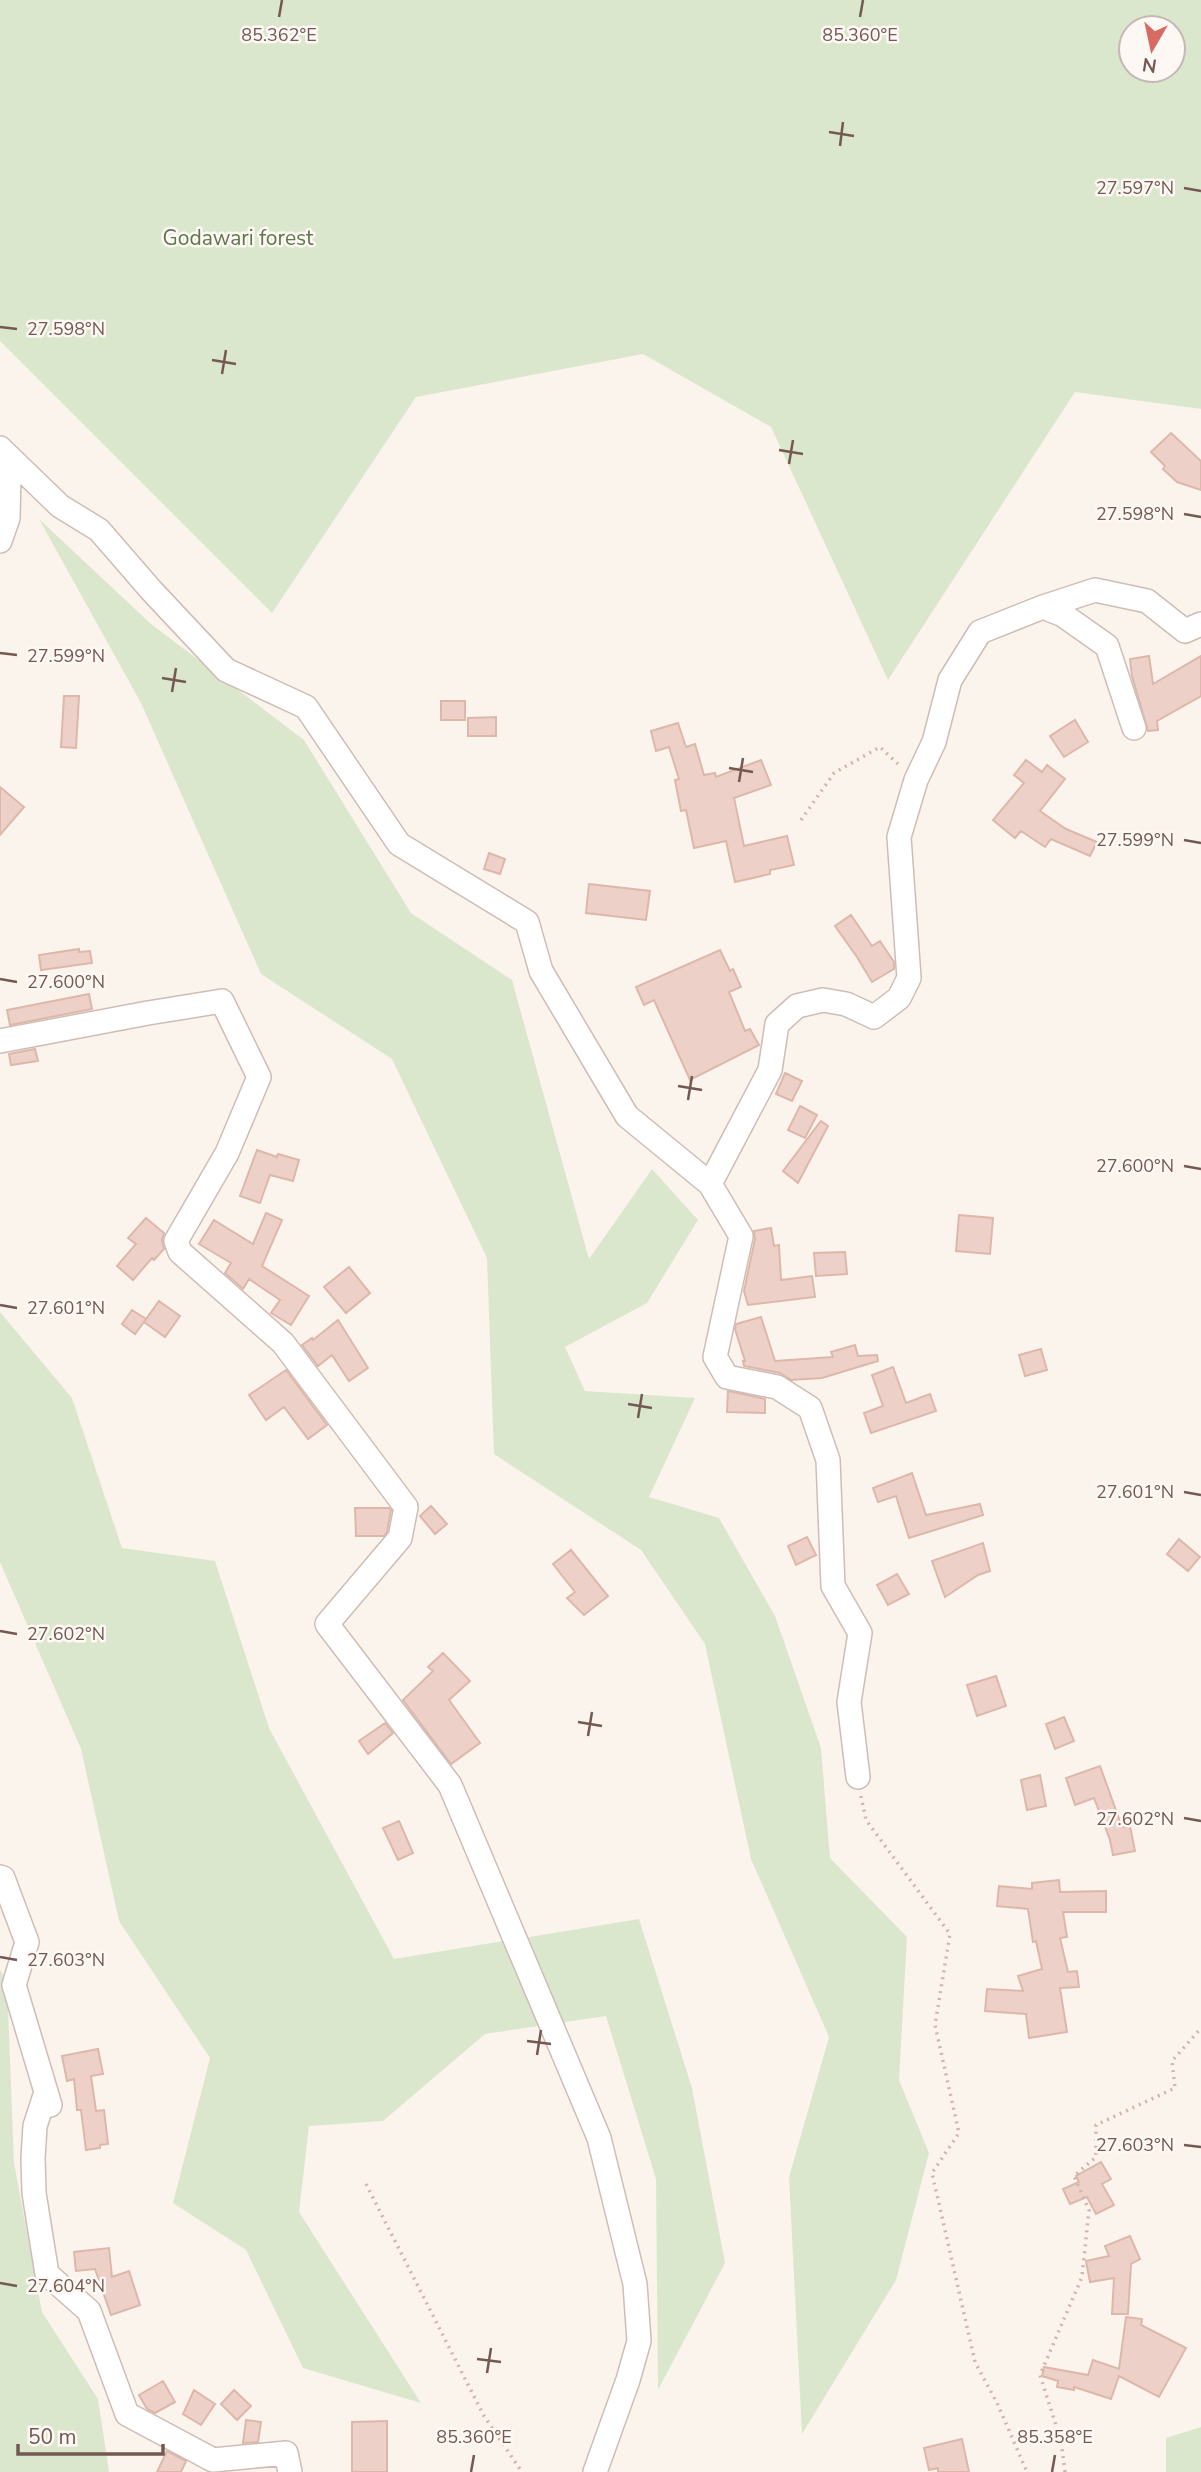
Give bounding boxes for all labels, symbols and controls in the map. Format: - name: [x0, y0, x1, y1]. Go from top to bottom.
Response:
- north arrow: [1117, 14, 1187, 84]
- text: 85.362°E: [241, 23, 317, 47]
- text: 85.360°E: [822, 23, 898, 47]
- text: N: [1140, 51, 1159, 79]
- text: 27.597°N: [1096, 176, 1174, 200]
- park label: Godawari forest: [163, 224, 314, 252]
- text: 27.598°N: [27, 317, 105, 341]
- text: 27.598°N: [1096, 502, 1174, 526]
- text: 27.599°N: [27, 644, 105, 668]
- text: 27.599°N: [1096, 828, 1174, 852]
- text: 27.600°N: [27, 970, 105, 994]
- text: 27.600°N: [1096, 1154, 1174, 1178]
- text: 27.601°N: [27, 1296, 105, 1320]
- text: 27.601°N: [1096, 1480, 1174, 1504]
- text: 27.602°N: [27, 1622, 105, 1646]
- text: 27.602°N: [1096, 1807, 1174, 1831]
- text: 27.603°N: [27, 1948, 105, 1972]
- text: 27.603°N: [1096, 2133, 1174, 2157]
- text: 27.604°N: [27, 2274, 105, 2298]
- scale bar: [18, 2412, 163, 2456]
- text: 50 m: [28, 2423, 77, 2451]
- text: 85.360°E: [436, 2425, 512, 2449]
- text: 85.358°E: [1017, 2425, 1093, 2449]

